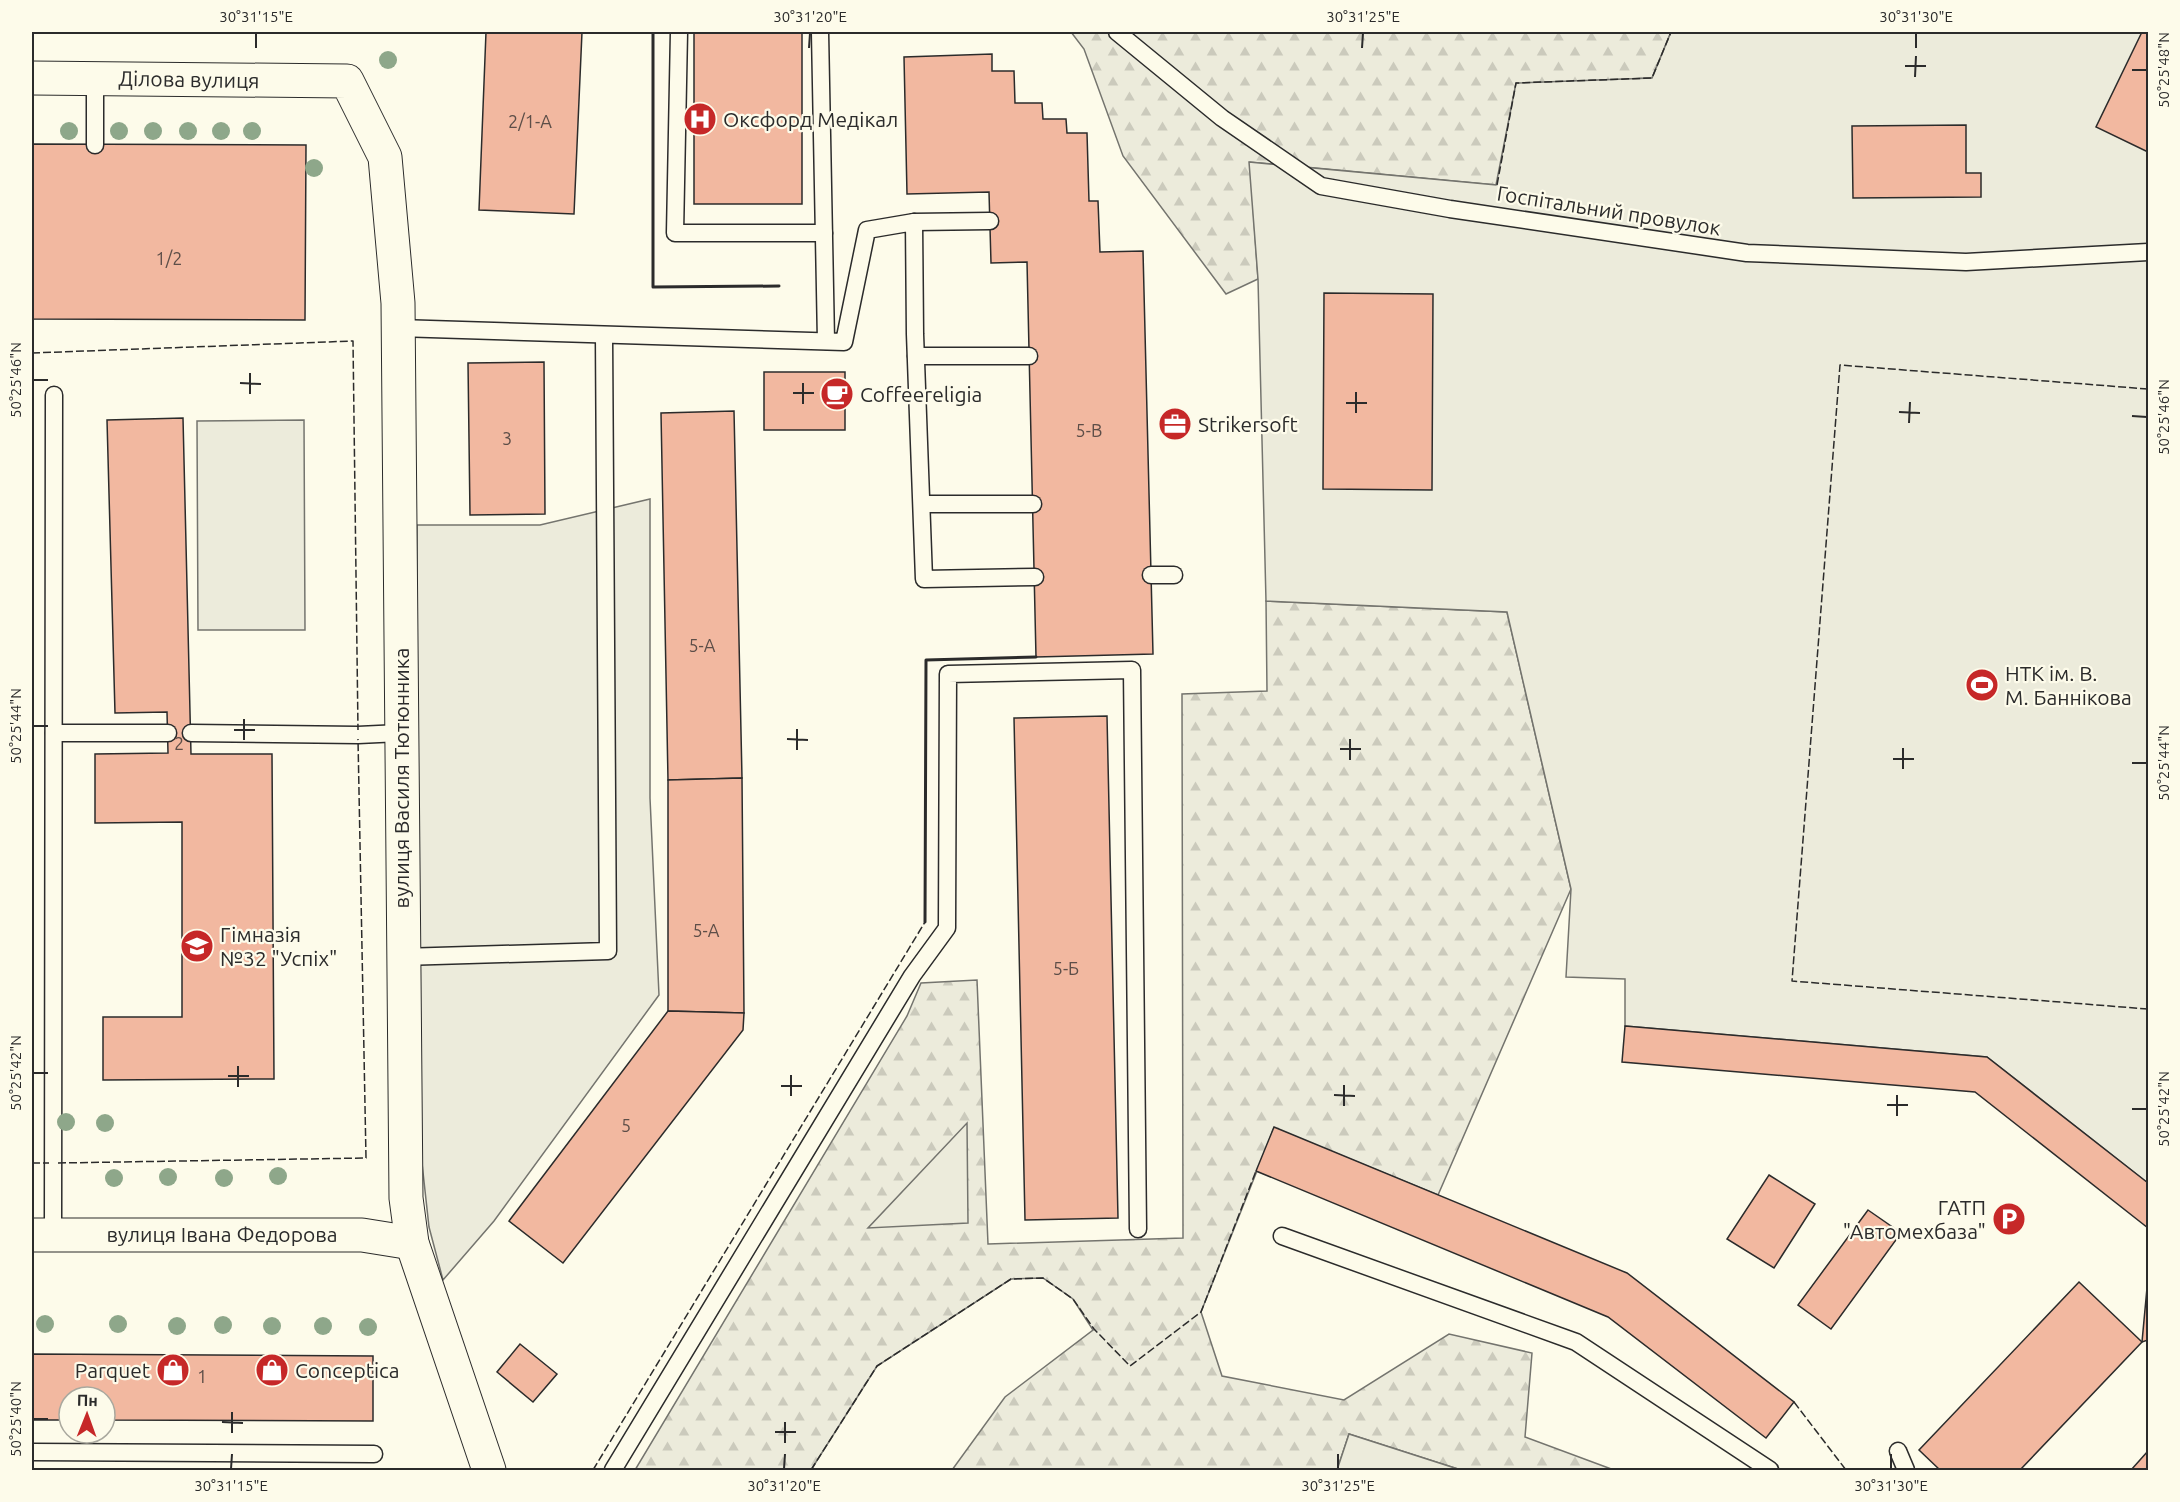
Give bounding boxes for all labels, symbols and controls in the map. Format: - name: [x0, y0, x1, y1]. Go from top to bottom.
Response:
- text: 30°31'15"E: [219, 8, 293, 25]
- text: 30°31'20"E: [773, 8, 847, 25]
- text: 30°31'25"E: [1326, 8, 1400, 25]
- text: 30°31'30"E: [1879, 8, 1953, 25]
- text: 50°25'48"N: [2155, 32, 2172, 108]
- street label: Ділова вулиця: [118, 66, 260, 92]
- hospital icon: Оксфорд Медікал: [682, 101, 718, 137]
- place label: Оксфорд Медікал: [723, 107, 898, 131]
- house number: 2/1-А: [508, 111, 552, 131]
- street label: Госпітальний провулок: [1495, 180, 1723, 240]
- house number: 1/2: [156, 248, 182, 268]
- text: 50°25'46"N: [7, 342, 24, 418]
- cafe icon: Coffeereligia: [819, 376, 855, 412]
- text: 50°25'46"N: [2155, 379, 2172, 455]
- place label: Coffeereligia: [860, 382, 982, 406]
- office icon: Strikersoft: [1157, 406, 1193, 442]
- place label: Strikersoft: [1198, 412, 1298, 436]
- house number: 5-В: [1076, 420, 1102, 440]
- house number: 3: [502, 428, 512, 448]
- house number: 5-А: [688, 635, 716, 655]
- street label: вулиця Василя Тютюнника: [389, 648, 413, 908]
- place label: НТК ім. В. М. Баннікова: [2005, 661, 2132, 709]
- sports icon: НТК ім. В. М. Баннікова: [1964, 667, 2000, 703]
- text: 50°25'44"N: [7, 688, 24, 764]
- text: 50°25'44"N: [2155, 725, 2172, 801]
- house number: 2: [174, 733, 184, 753]
- house number: 5-А: [692, 920, 720, 940]
- place label: Гімназія №32 "Успіх": [220, 922, 337, 970]
- school or university icon: Гімназія №32 "Успіх": [179, 928, 215, 964]
- house number: 5-Б: [1053, 958, 1079, 978]
- text: 50°25'42"N: [7, 1035, 24, 1111]
- text: 50°25'42"N: [2155, 1071, 2172, 1147]
- house number: 5: [621, 1115, 631, 1135]
- place label: ГАТП "Автомехбаза": [1843, 1195, 1986, 1243]
- parking icon: ГАТП "Автомехбаза": [1991, 1201, 2027, 1237]
- street label: вулиця Івана Федорова: [106, 1222, 338, 1246]
- shop icon: Parquet: [155, 1352, 191, 1388]
- shop icon: Conceptica: [254, 1352, 290, 1388]
- place label: Parquet: [75, 1358, 150, 1382]
- place label: Conceptica: [295, 1358, 400, 1382]
- house number: 1: [197, 1366, 207, 1386]
- text: 50°25'40"N: [7, 1381, 24, 1457]
- north arrow: [57, 1385, 117, 1445]
- text: Пн: [77, 1391, 98, 1409]
- text: 30°31'15"E: [194, 1477, 268, 1494]
- text: 30°31'20"E: [747, 1477, 821, 1494]
- text: 30°31'25"E: [1301, 1477, 1375, 1494]
- text: 30°31'30"E: [1854, 1477, 1928, 1494]

